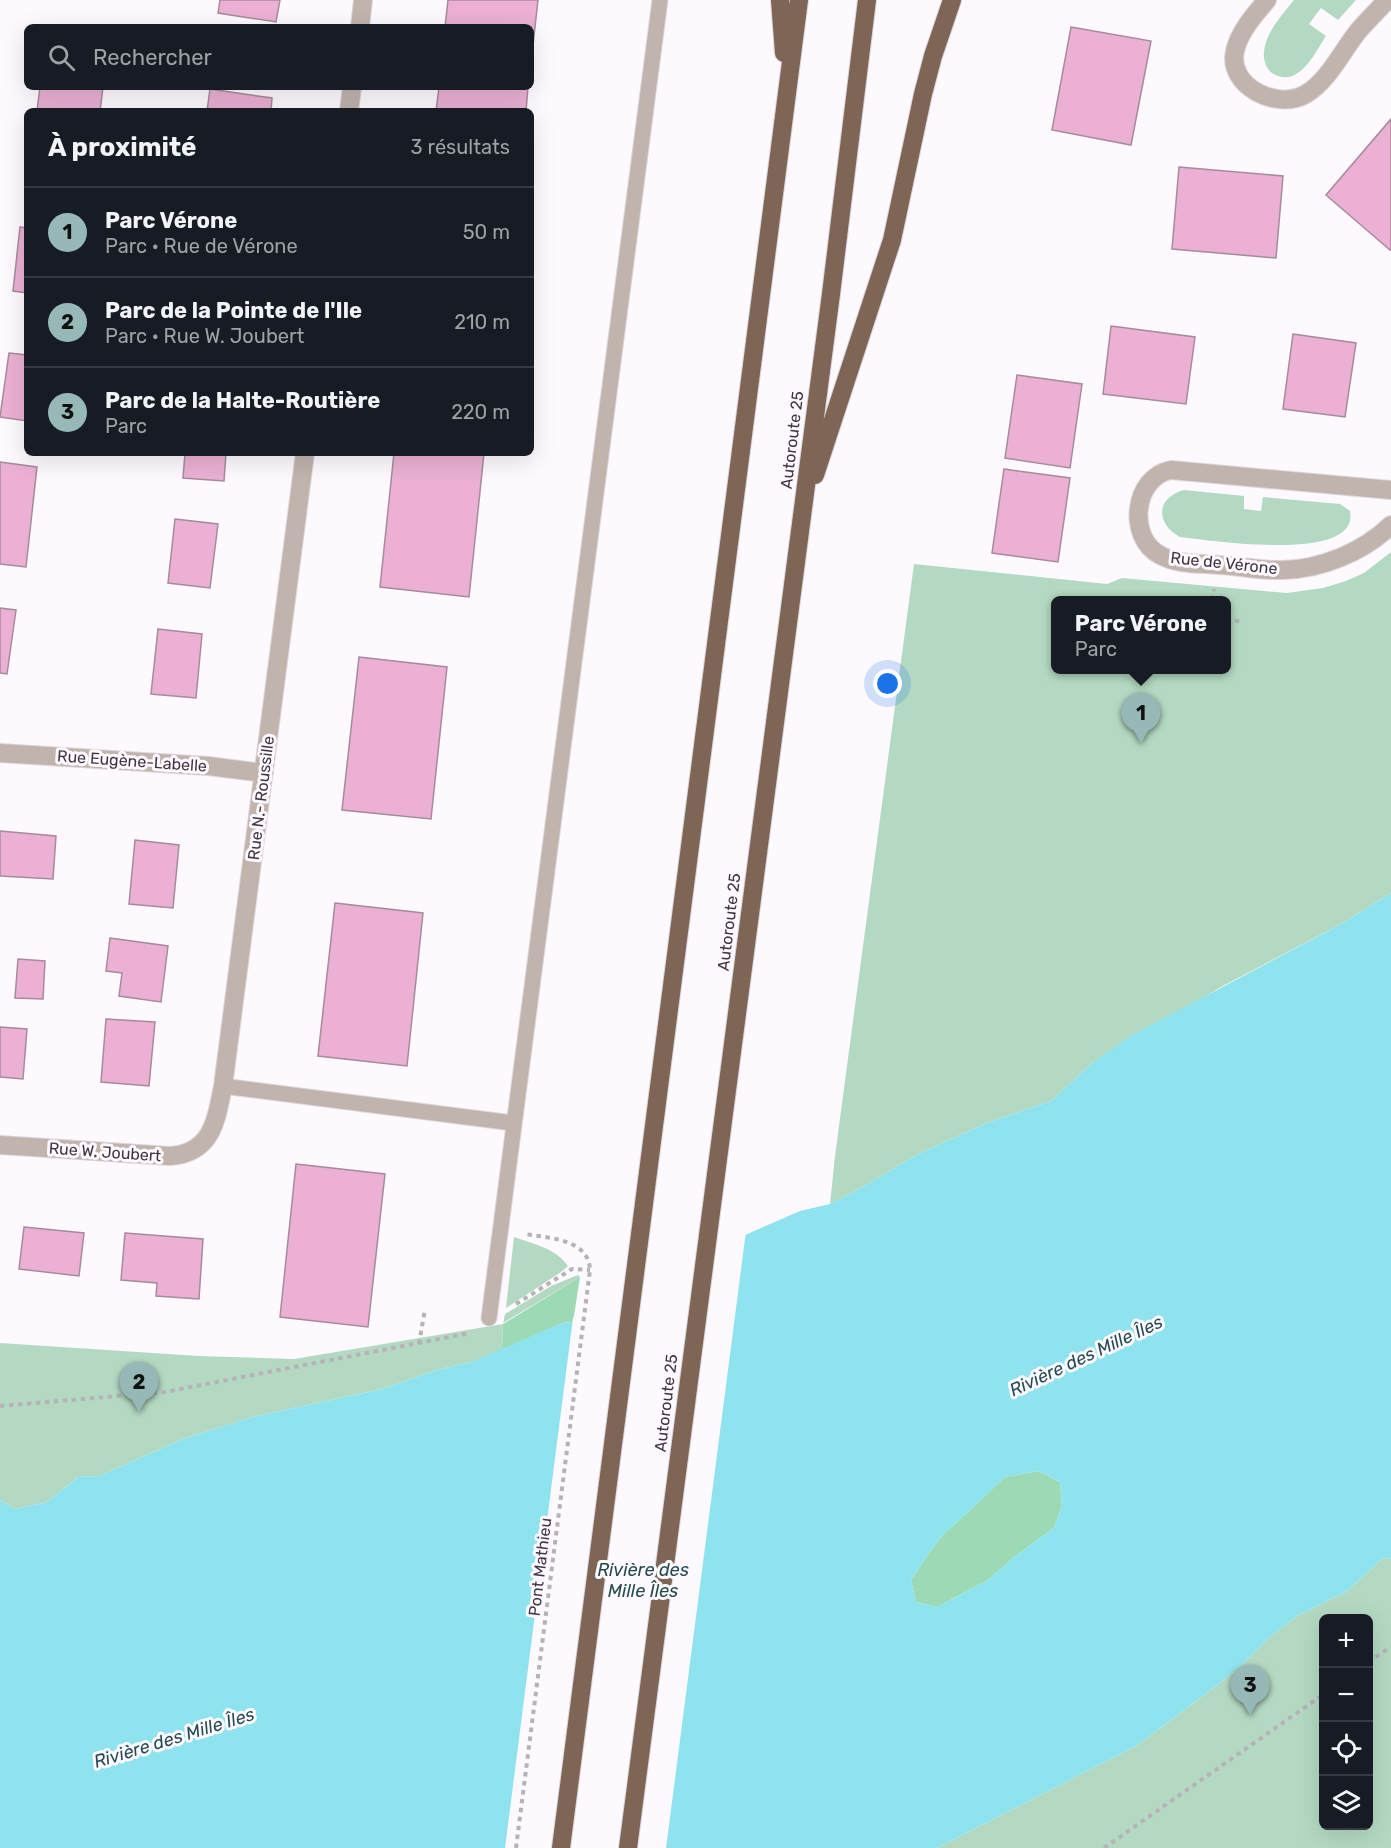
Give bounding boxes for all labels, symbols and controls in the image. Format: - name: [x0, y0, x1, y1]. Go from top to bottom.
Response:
- search box: [24, 24, 534, 90]
- icon: search: [45, 41, 78, 74]
- text: Rechercher: [93, 44, 212, 71]
- text: À proximité: [48, 132, 197, 163]
- text: 3 résultats: [411, 135, 510, 159]
- text: Parc Vérone: [105, 207, 237, 234]
- text: 1: [63, 220, 72, 244]
- text: 50 m: [463, 220, 510, 244]
- text: Parc · Rue de Vérone: [105, 234, 298, 258]
- text: Parc de la Pointe de l'Ile: [105, 297, 362, 324]
- text: 2: [61, 310, 74, 334]
- text: 210 m: [454, 310, 510, 334]
- text: Parc · Rue W. Joubert: [105, 324, 304, 348]
- text: Parc de la Halte-Routière: [105, 387, 380, 414]
- street label: Autoroute 25: [777, 390, 807, 490]
- text: 3: [61, 400, 74, 424]
- text: 220 m: [451, 400, 510, 424]
- text: Parc: [105, 414, 147, 438]
- street label: Rue de Vérone: [1170, 548, 1278, 578]
- popup: [1051, 596, 1231, 674]
- text: Parc Vérone: [1075, 610, 1207, 637]
- text: Parc: [1075, 637, 1117, 661]
- your location: [873, 669, 902, 698]
- pin: 1: [1122, 694, 1160, 743]
- street label: Rue N.- Roussille: [244, 735, 278, 861]
- street label: Rue Eugène-Labelle: [56, 746, 208, 776]
- street label: Autoroute 25: [714, 872, 744, 972]
- street label: Rue W. Joubert: [48, 1139, 162, 1165]
- water label: Rivière des Mille Îles: [1006, 1311, 1166, 1401]
- street label: Autoroute 25: [651, 1353, 681, 1453]
- pin: 2: [120, 1362, 158, 1412]
- street label: Pont Mathieu: [525, 1517, 555, 1617]
- water label: Rivière des Mille Îles: [597, 1559, 689, 1602]
- map controls: [1319, 1614, 1373, 1830]
- button: +: [1319, 1614, 1373, 1668]
- pin: 3: [1230, 1666, 1270, 1715]
- button: −: [1319, 1668, 1373, 1722]
- water label: Rivière des Mille Îles: [91, 1703, 257, 1773]
- button: locate: [1319, 1722, 1373, 1776]
- button: layers: [1319, 1776, 1373, 1830]

